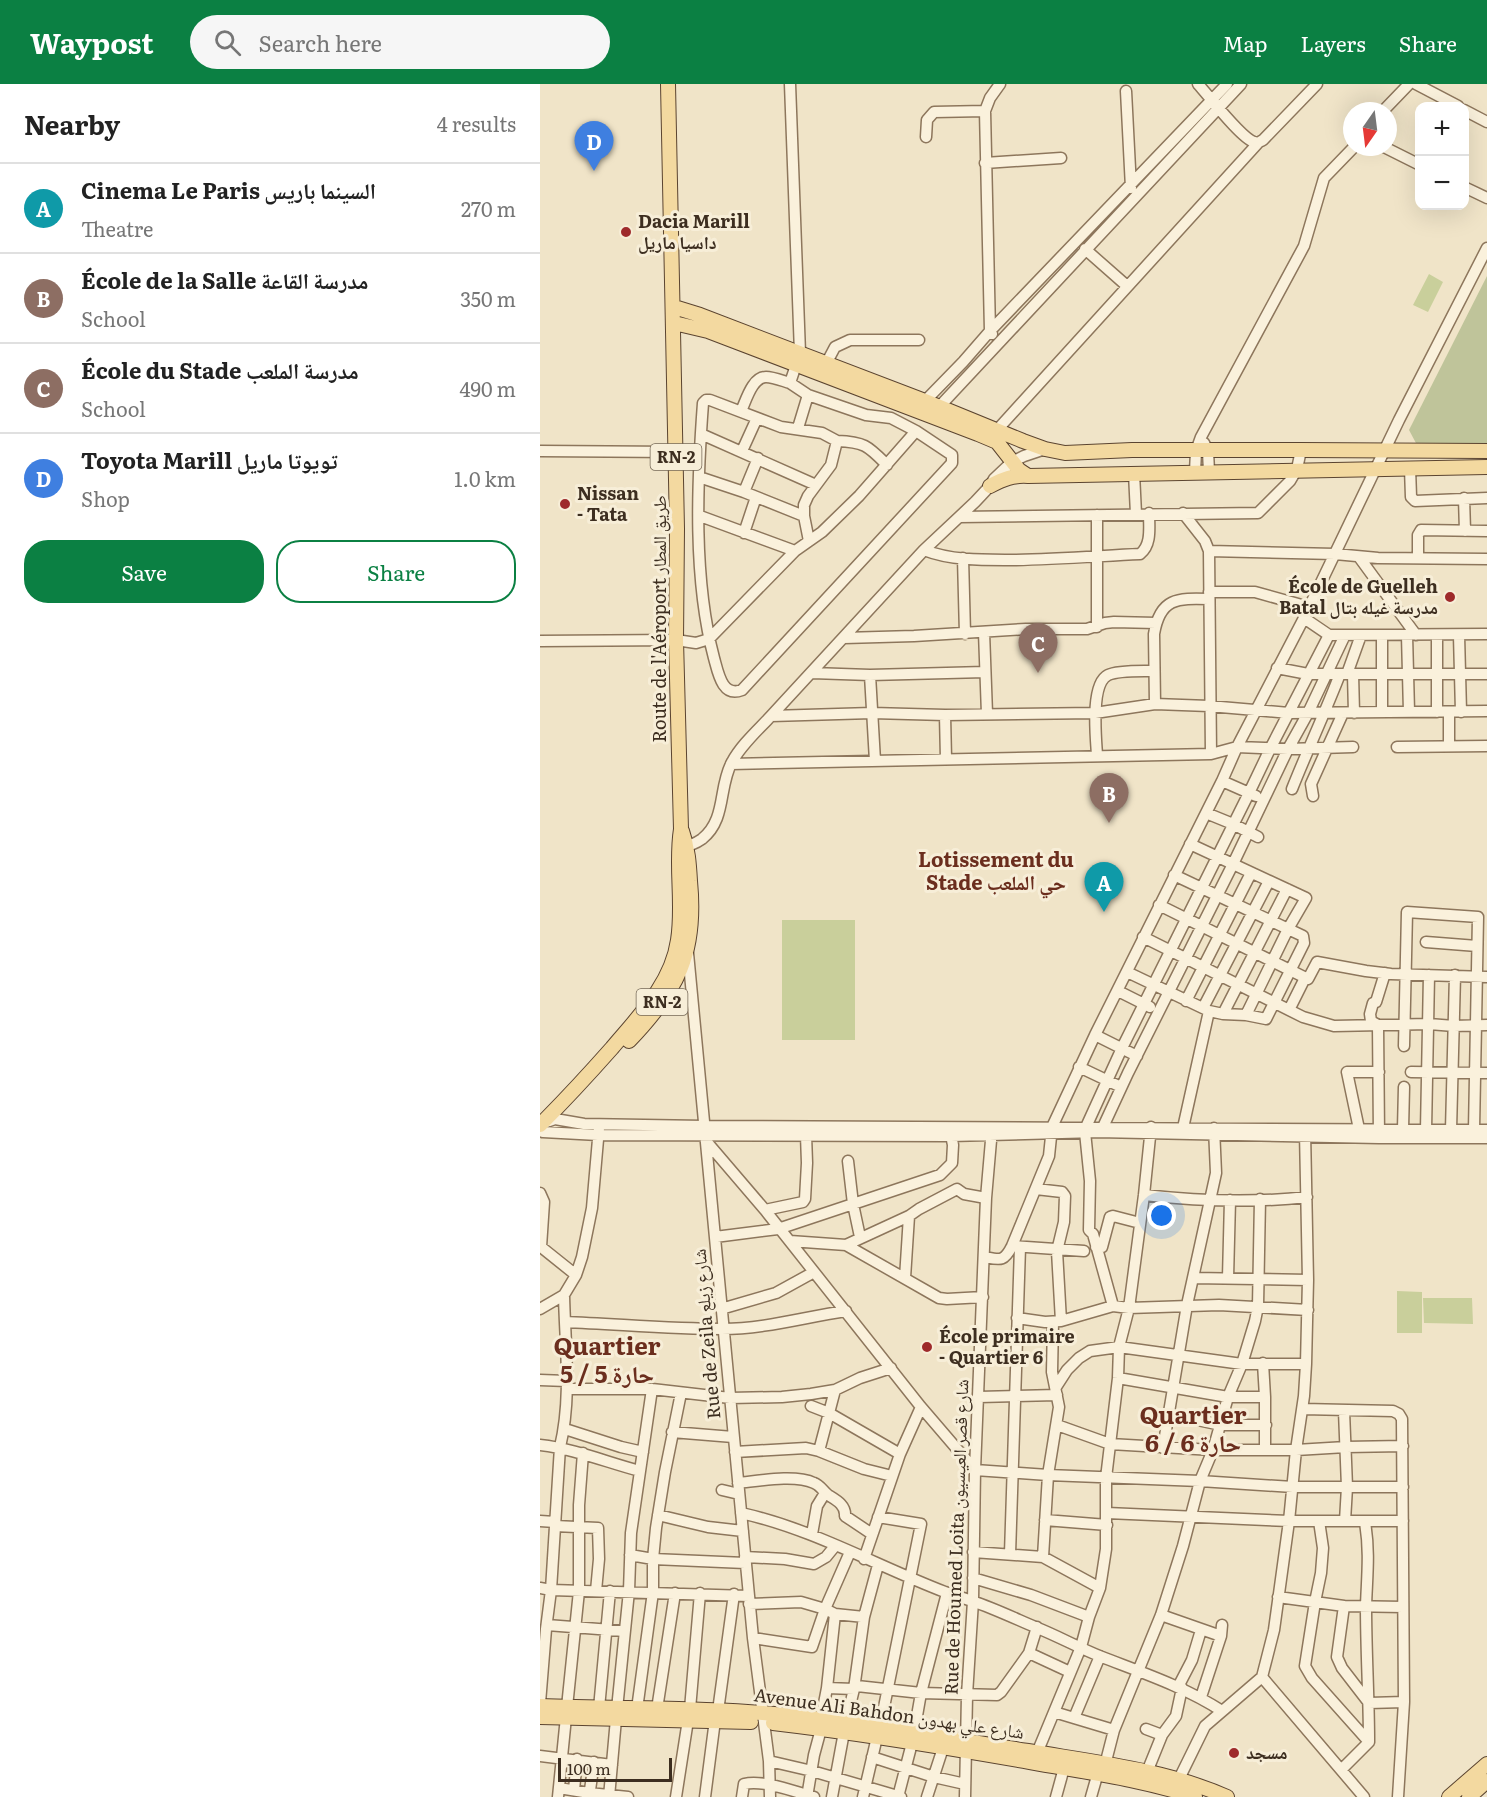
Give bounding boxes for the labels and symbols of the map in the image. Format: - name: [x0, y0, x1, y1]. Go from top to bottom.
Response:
- north arrow: [1343, 102, 1397, 156]
- pin: D: [574, 122, 614, 171]
- place label: Dacia Marill داسيا ماريل: [638, 207, 750, 255]
- marker: Dacia Marill داسيا ماريل: [619, 225, 633, 239]
- road number: RN-2: [650, 444, 702, 470]
- place label: Nissan - Tata: [577, 479, 639, 527]
- street label: Route de l'Aéroport طريق المطار: [645, 495, 672, 743]
- marker: Nissan - Tata: [558, 497, 572, 511]
- place label: École de Guelleh Batal مدرسة غيله بتال: [1279, 572, 1438, 620]
- marker: École de Guelleh Batal مدرسة غيله بتال: [1443, 590, 1457, 604]
- pin: C: [1018, 624, 1058, 673]
- pin: B: [1090, 774, 1128, 823]
- district label: Lotissement du Stade حي الملعب: [918, 843, 1074, 899]
- pin: A: [1084, 862, 1124, 912]
- road number: RN-2: [636, 989, 688, 1015]
- your location: [1147, 1201, 1176, 1230]
- street label: Rue de Zeila شارع زيلع: [685, 1248, 726, 1420]
- place label: École primaire - Quartier 6: [939, 1322, 1075, 1370]
- district label: Quartier 5 / حارة 5: [553, 1327, 661, 1390]
- marker: École primaire - Quartier 6: [920, 1340, 934, 1354]
- street label: Rue de Houmed Loita شارع قصر العيسيون: [936, 1379, 975, 1695]
- district label: Quartier 6 / حارة 6: [1139, 1396, 1247, 1459]
- street label: Avenue Ali Bahdon شارع علي بهدون: [752, 1680, 1026, 1747]
- place label: مسجد: [1246, 1738, 1288, 1765]
- marker: مسجد: [1227, 1746, 1241, 1760]
- scale bar: [558, 1755, 672, 1782]

